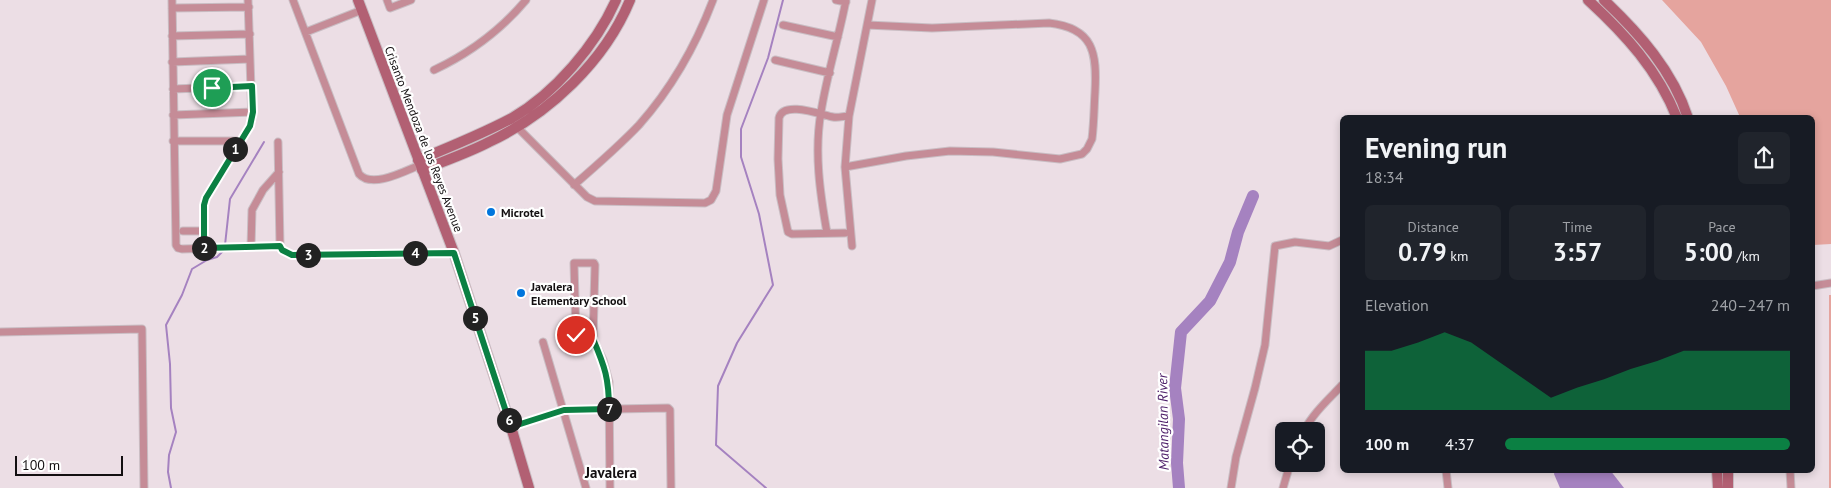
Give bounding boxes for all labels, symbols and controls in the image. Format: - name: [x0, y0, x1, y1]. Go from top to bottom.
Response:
- street label: Crisanto Mendoza de los Reyes Avenue: [382, 44, 466, 234]
- pin: [191, 67, 233, 109]
- icon: arrive: [198, 74, 226, 102]
- text: Evening run: [1365, 129, 1507, 166]
- button: share: [1738, 132, 1790, 184]
- pin: 1: [222, 136, 248, 162]
- text: 1: [232, 140, 239, 158]
- text: 18:34: [1365, 167, 1403, 187]
- place label: Microtel: [501, 205, 544, 220]
- marker: Microtel: [485, 206, 497, 218]
- text: Distance: [1408, 218, 1459, 236]
- text: Time: [1562, 218, 1593, 236]
- text: Pace: [1708, 218, 1736, 236]
- pin: 2: [192, 236, 216, 260]
- text: 0.79: [1398, 236, 1447, 268]
- text: 3:57: [1553, 236, 1602, 268]
- text: 5:00: [1684, 236, 1733, 268]
- text: 2: [201, 239, 208, 257]
- pin: 4: [402, 240, 428, 266]
- pin: 3: [296, 242, 320, 268]
- text: 4: [412, 244, 419, 262]
- text: 3: [305, 246, 312, 264]
- text: km: [1447, 247, 1468, 265]
- text: /km: [1733, 247, 1760, 265]
- place label: Javalera Elementary School: [530, 279, 627, 308]
- marker: Javalera Elementary School: [515, 287, 527, 299]
- text: Elevation: [1365, 295, 1429, 315]
- text: 240–247 m: [1711, 295, 1790, 315]
- pin: 5: [462, 306, 488, 330]
- text: 5: [472, 309, 479, 327]
- pin: [555, 314, 597, 356]
- icon: check: [562, 321, 590, 349]
- water label: Matangilan River: [1153, 372, 1173, 470]
- pin: 7: [596, 396, 622, 422]
- text: 7: [606, 400, 613, 418]
- pin: 6: [496, 408, 522, 432]
- text: 6: [506, 411, 513, 429]
- map controls: [1275, 422, 1325, 472]
- button: locate: [1275, 422, 1325, 472]
- text: 100 m: [1365, 434, 1409, 454]
- text: 4:37: [1445, 434, 1475, 454]
- scale bar: [15, 453, 122, 476]
- text: 100 m: [22, 456, 60, 474]
- district label: Javalera: [584, 463, 637, 482]

